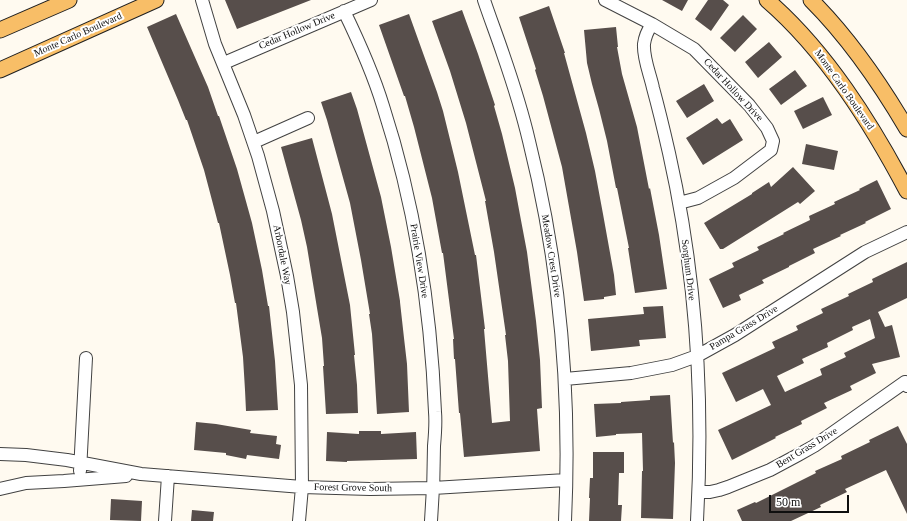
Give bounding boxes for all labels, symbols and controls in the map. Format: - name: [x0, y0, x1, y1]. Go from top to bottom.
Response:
- street label: Monte Carlo Boulevard: [32, 10, 124, 60]
- street label: Cedar Hollow Drive: [257, 10, 337, 52]
- street label: Monte Carlo Boulevard: [812, 48, 876, 132]
- street label: Cedar Hollow Drive: [701, 56, 765, 124]
- street label: Meadow Crest Drive: [539, 214, 563, 298]
- street label: Prairie View Drive: [407, 223, 431, 299]
- street label: Arbordale Way: [270, 224, 294, 286]
- street label: Sorghum Drive: [678, 239, 698, 301]
- street label: Pampa Grass Drive: [708, 303, 780, 353]
- street label: Bent Grass Drive: [774, 425, 840, 471]
- street label: Forest Grove South: [314, 481, 392, 495]
- scale bar: [771, 487, 851, 513]
- text: 50 m: [776, 495, 800, 509]

